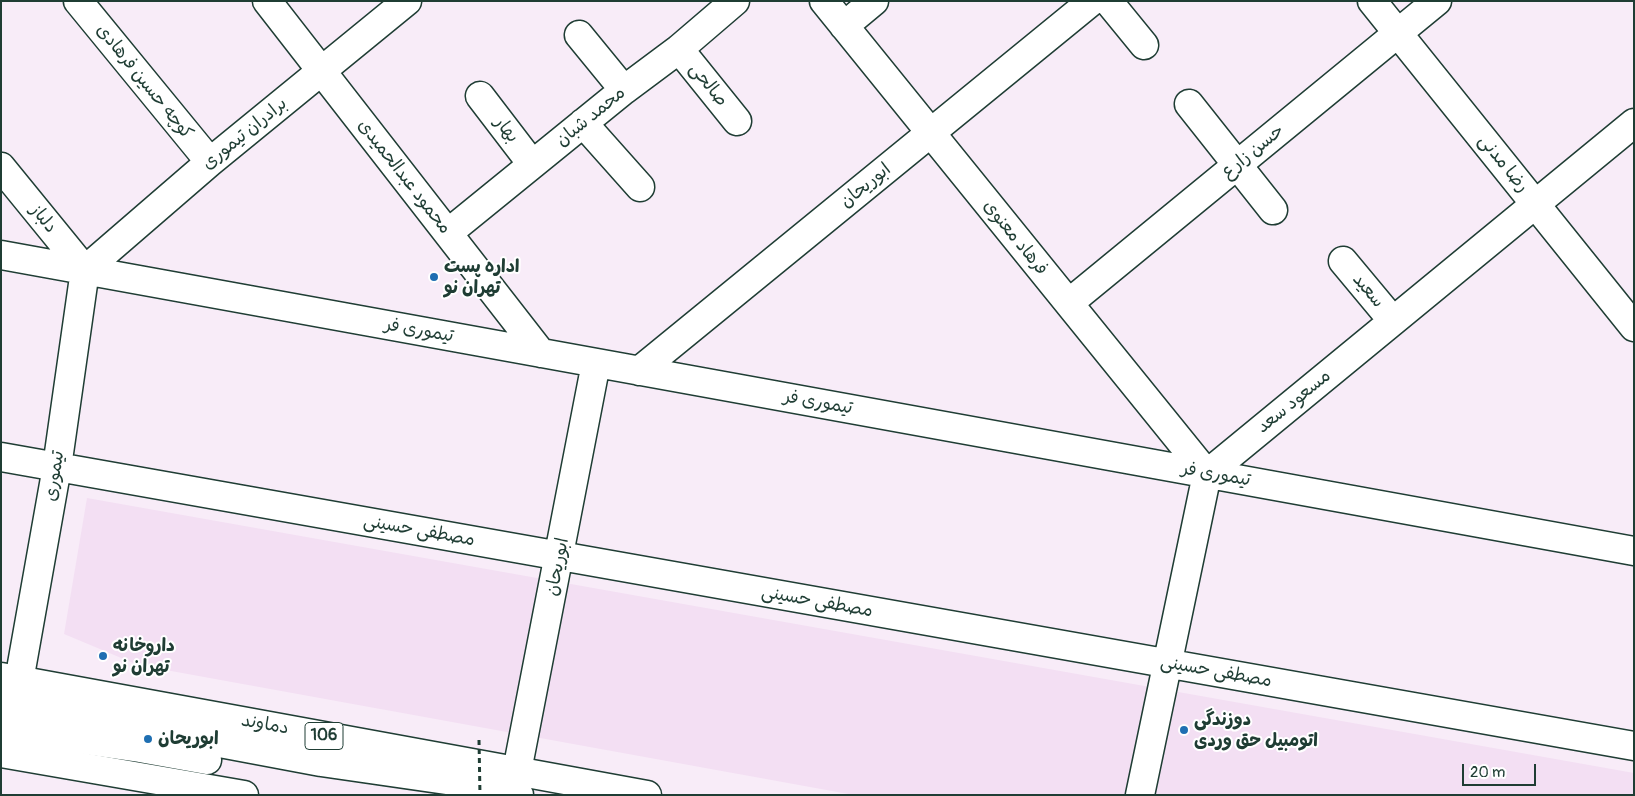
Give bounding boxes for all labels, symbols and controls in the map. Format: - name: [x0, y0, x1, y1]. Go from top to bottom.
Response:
- street label: کوچه حسین فرهادی: [91, 20, 197, 144]
- street label: صالحی: [684, 59, 732, 111]
- street label: محمد شبان: [552, 82, 630, 152]
- street label: برادران تیموری: [198, 93, 292, 175]
- street label: بهار: [489, 113, 523, 147]
- street label: محمود عبدالحمیدی: [352, 115, 456, 239]
- street label: حسن زارع: [1217, 120, 1289, 184]
- street label: رضا مدنی: [1473, 131, 1533, 197]
- street label: ابوریحان: [836, 159, 896, 213]
- street label: فرهاد معنوی: [978, 196, 1052, 280]
- street label: دلباز: [25, 200, 61, 238]
- place label: اداره پست تهران نو: [444, 256, 519, 298]
- street label: سعید: [1347, 269, 1389, 313]
- marker: اداره پست تهران نو: [428, 271, 440, 283]
- street label: تیموری فر: [383, 314, 455, 348]
- street label: مسعود سعد: [1253, 366, 1335, 438]
- street label: تیموری فر: [782, 386, 854, 420]
- street label: تیموری: [40, 449, 70, 503]
- street label: تیموری فر: [1180, 458, 1252, 492]
- street label: مصطفی حسینی: [362, 511, 476, 551]
- street label: ابوریحان: [542, 536, 574, 598]
- street label: مصطفی حسینی: [760, 582, 874, 622]
- place label: داروخانه تهران نو: [113, 635, 175, 678]
- marker: داروخانه تهران نو: [97, 650, 109, 662]
- street label: مصطفی حسینی: [1159, 652, 1273, 692]
- place label: دوزندگی اتومبیل حق وردی: [1194, 709, 1318, 752]
- street label: دماوند: [239, 710, 291, 740]
- road number: 106: [305, 722, 343, 749]
- marker: دوزندگی اتومبیل حق وردی: [1178, 724, 1190, 736]
- place label: ابوریحان: [158, 728, 219, 750]
- marker: ابوریحان: [142, 733, 154, 745]
- scale bar: [1465, 754, 1539, 786]
- text: 20 m: [1470, 763, 1505, 782]

